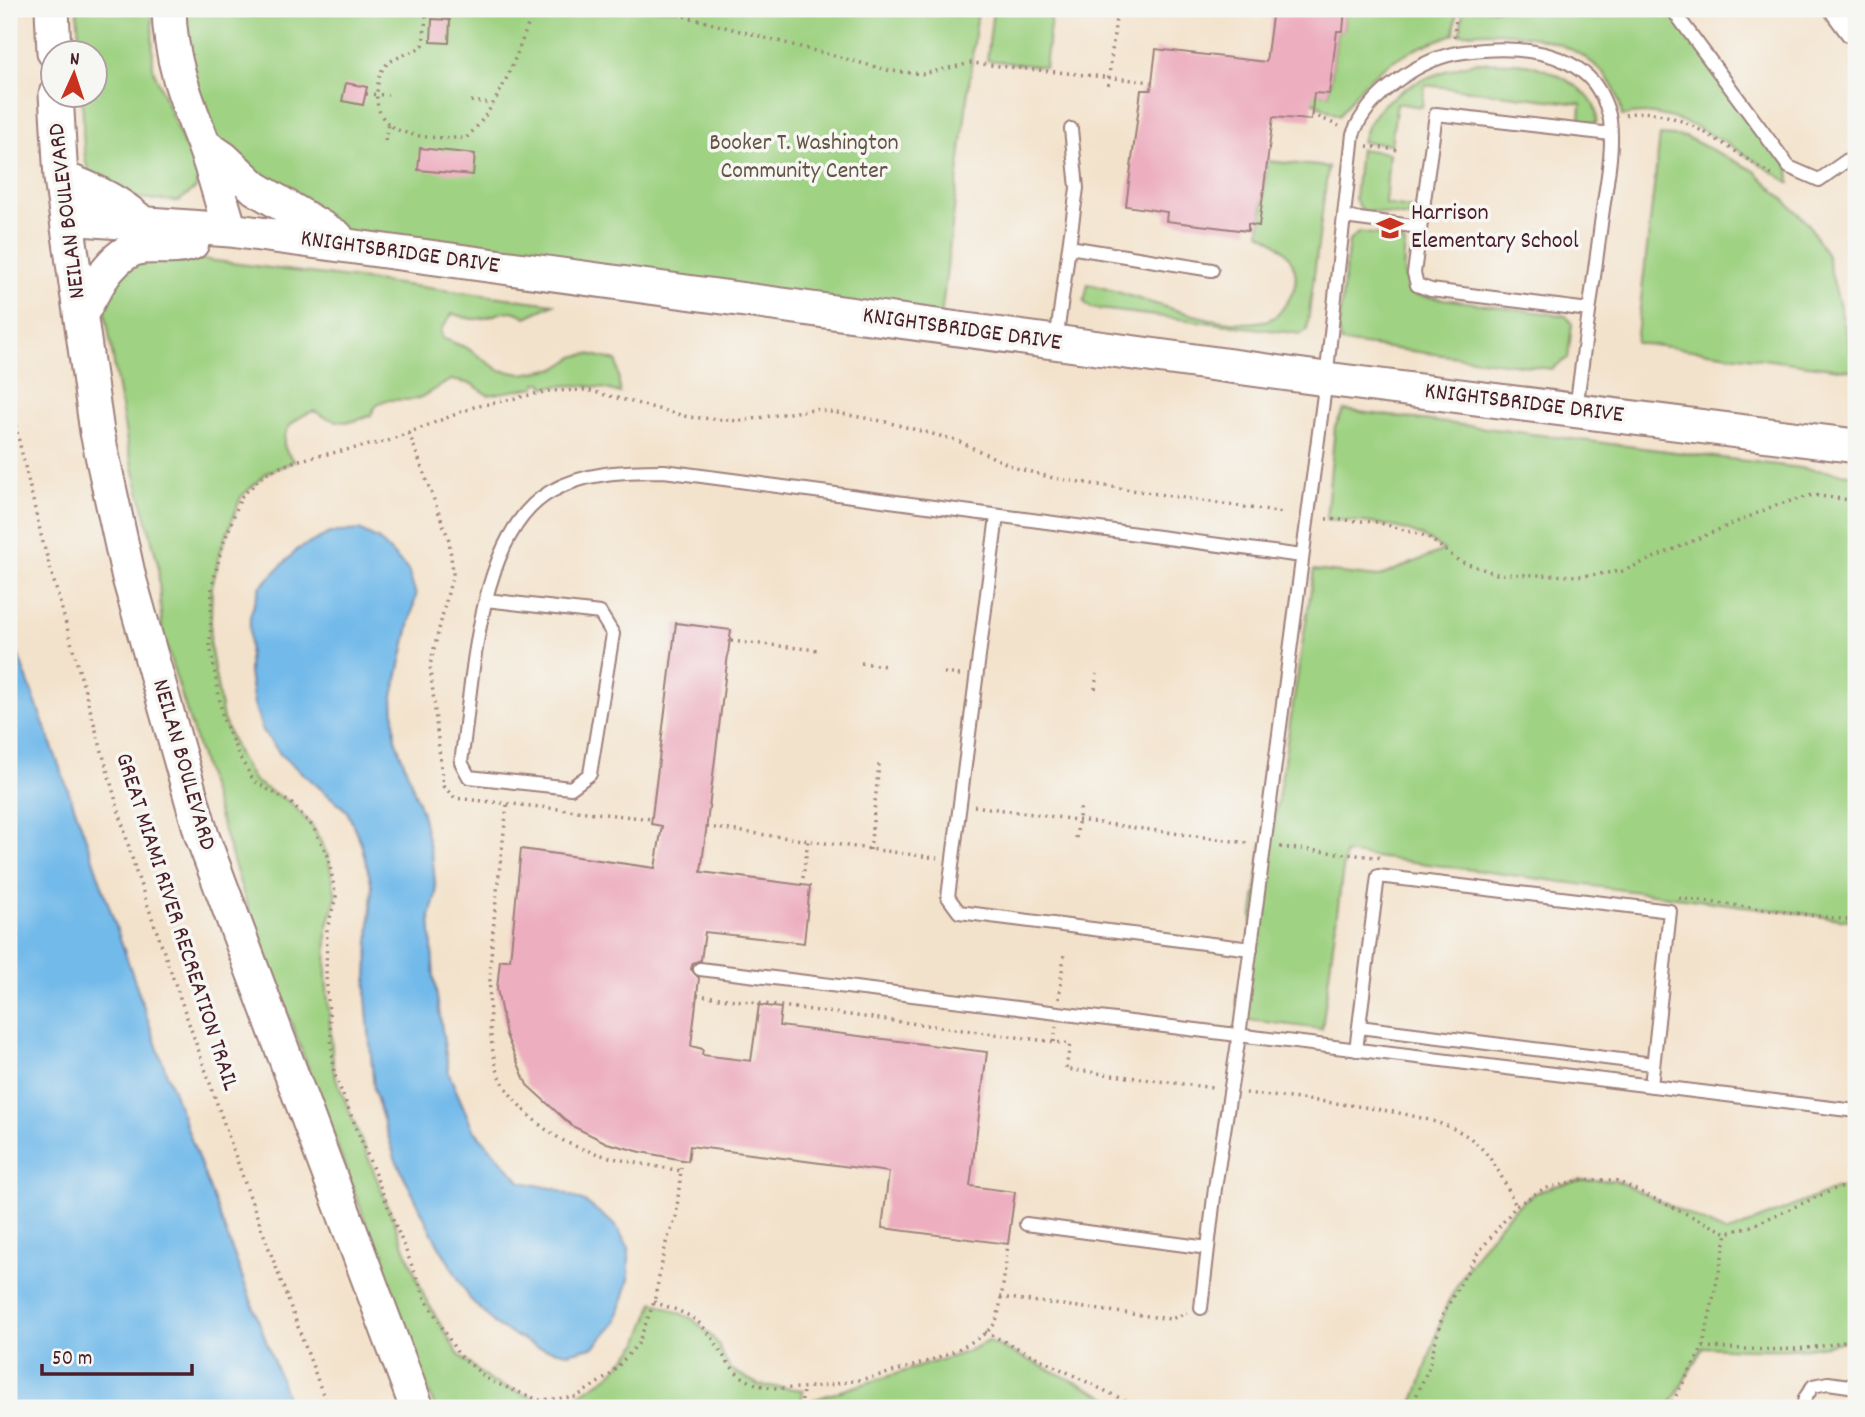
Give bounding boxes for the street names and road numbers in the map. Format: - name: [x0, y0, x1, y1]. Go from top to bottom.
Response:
- street label: NEILAN BOULEVARD: [40, 121, 96, 301]
- street label: KNIGHTSBRIDGE DRIVE: [298, 222, 502, 284]
- street label: KNIGHTSBRIDGE DRIVE: [860, 299, 1064, 361]
- street label: KNIGHTSBRIDGE DRIVE: [1423, 375, 1626, 433]
- street label: NEILAN BOULEVARD: [142, 675, 224, 855]
- street label: GREAT MIAMI RIVER RECREATION TRAIL: [105, 749, 247, 1095]

